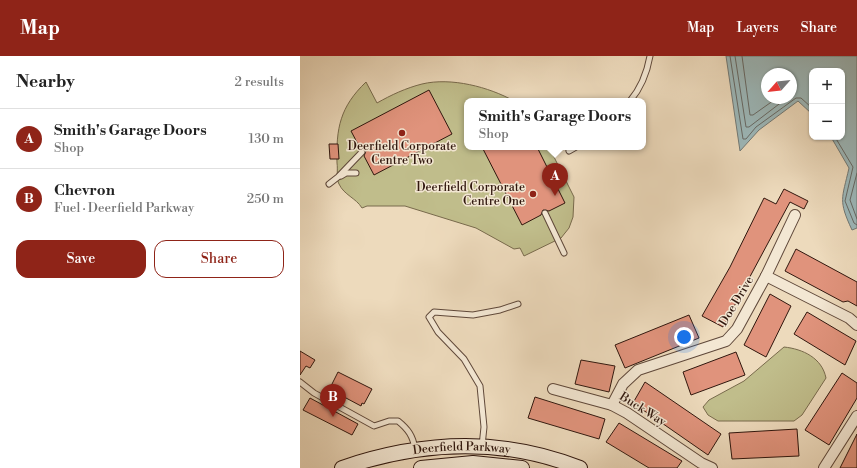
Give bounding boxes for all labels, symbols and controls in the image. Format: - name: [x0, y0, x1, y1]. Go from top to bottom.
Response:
- text: Map: [20, 16, 60, 40]
- text: Map: [687, 19, 714, 37]
- text: Layers: [736, 19, 779, 37]
- text: Share: [801, 19, 837, 37]
- north arrow: [761, 68, 797, 104]
- map controls: [809, 68, 845, 140]
- button: +: [809, 68, 845, 104]
- text: Nearby: [16, 71, 75, 93]
- text: 2 results: [235, 74, 284, 90]
- popup: [464, 98, 646, 150]
- button: −: [809, 104, 845, 140]
- text: Smith's Garage Doors: [479, 107, 631, 126]
- text: Smith's Garage Doors: [54, 121, 207, 140]
- text: Shop: [479, 126, 509, 142]
- marker: Deerfield Corporate Centre Two: [397, 128, 407, 138]
- text: A: [24, 131, 34, 147]
- text: 130 m: [249, 131, 284, 147]
- place label: Deerfield Corporate Centre Two: [348, 139, 456, 168]
- text: Shop: [54, 140, 84, 156]
- pin: A: [542, 163, 568, 196]
- place label: Deerfield Corporate Centre One: [416, 180, 525, 209]
- text: Chevron: [54, 181, 115, 200]
- marker: Deerfield Corporate Centre One: [528, 189, 538, 199]
- text: B: [24, 191, 34, 207]
- text: 250 m: [247, 191, 284, 207]
- text: Fuel · Deerfield Parkway: [54, 200, 194, 216]
- button: Save: [16, 240, 146, 278]
- button: Share: [154, 240, 284, 278]
- street label: Doe Drive: [716, 274, 757, 329]
- your location: [674, 327, 694, 347]
- pin: B: [320, 384, 346, 417]
- street label: Buck Way: [616, 389, 669, 430]
- street label: Deerfield Parkway: [412, 439, 512, 458]

